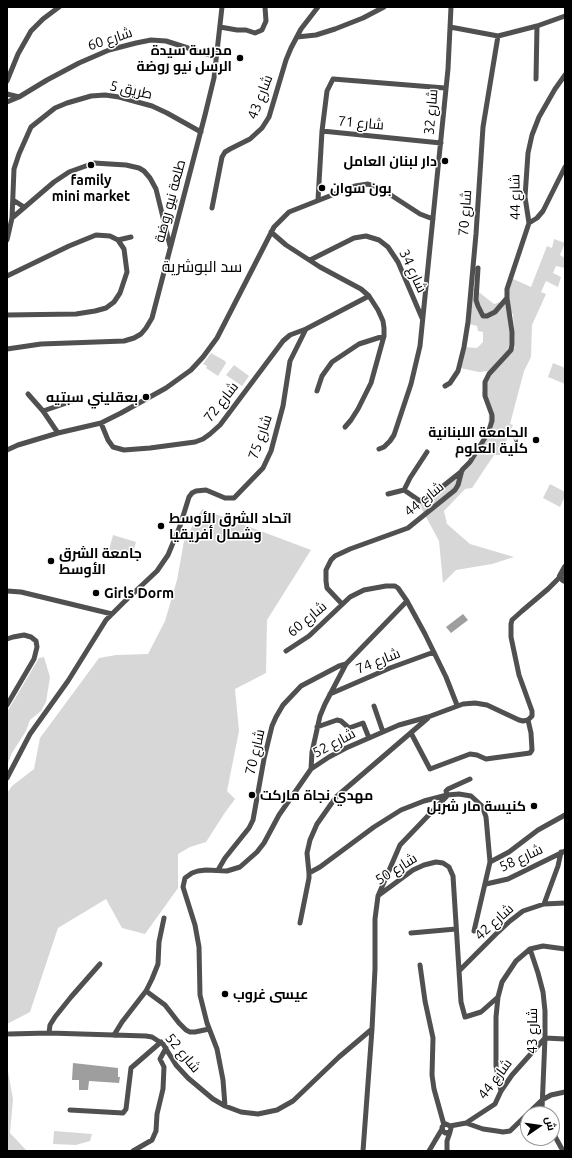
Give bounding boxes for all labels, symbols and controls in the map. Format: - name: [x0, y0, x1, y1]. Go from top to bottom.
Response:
- street label: شارع 60: [85, 24, 135, 54]
- place label: مدرسة سيدة الرسل نيو روضة: [136, 42, 232, 74]
- marker: مدرسة سيدة الرسل نيو روضة: [235, 53, 245, 63]
- street label: شارع 43: [244, 72, 276, 122]
- street label: طريق 5: [108, 77, 154, 103]
- street label: شارع 32: [421, 88, 441, 136]
- street label: شارع 71: [337, 113, 385, 133]
- place label: دار لبنان العامل: [344, 153, 437, 169]
- marker: دار لبنان العامل: [440, 156, 450, 166]
- street label: طلعة نيو روضة: [151, 158, 189, 244]
- marker: family mini market: [86, 160, 96, 170]
- place label: family mini market: [52, 172, 130, 204]
- street label: شارع 44: [506, 174, 524, 220]
- place label: بون سوان: [330, 180, 392, 196]
- marker: بون سوان: [317, 183, 327, 193]
- street label: شارع 70: [455, 189, 475, 237]
- street label: شارع 34: [396, 247, 430, 295]
- district label: سد البوشرية: [162, 257, 242, 277]
- street label: شارع 72: [200, 379, 242, 425]
- place label: بعقليني سبتيه: [46, 389, 138, 405]
- marker: بعقليني سبتيه: [141, 392, 151, 402]
- street label: شارع 75: [245, 412, 275, 462]
- place label: الجامعة اللبنانية كلّية العلوم: [428, 424, 528, 456]
- marker: الجامعة اللبنانية كلّية العلوم: [531, 435, 541, 445]
- street label: شارع 44: [401, 478, 447, 520]
- place label: اتحاد الشرق الأوسط وشمال أفريقيا: [169, 510, 292, 542]
- marker: اتحاد الشرق الأوسط وشمال أفريقيا: [156, 521, 166, 531]
- place label: جامعة الشرق الأوسط: [59, 545, 142, 578]
- marker: جامعة الشرق الأوسط: [46, 556, 56, 566]
- place label: Girls Dorm: [104, 585, 174, 601]
- marker: Girls Dorm: [91, 588, 101, 598]
- street label: شارع 60: [284, 598, 330, 640]
- street label: شارع 74: [353, 645, 403, 677]
- street label: شارع 52: [310, 725, 358, 761]
- street label: شارع 70: [242, 728, 268, 776]
- place label: مهدي نجاة ماركت: [260, 787, 373, 803]
- marker: مهدي نجاة ماركت: [247, 790, 257, 800]
- place label: كنيسة مار شربل: [427, 798, 526, 814]
- marker: كنيسة مار شربل: [529, 801, 539, 811]
- street label: شارع 58: [497, 841, 545, 875]
- street label: شارع 50: [372, 850, 420, 888]
- street label: شارع 42: [471, 900, 517, 944]
- place label: عيسى غروب: [233, 986, 308, 1002]
- marker: عيسى غروب: [220, 989, 230, 999]
- street label: شارع 43: [524, 1008, 540, 1054]
- street label: شارع 52: [162, 1030, 204, 1076]
- street label: شارع 44: [474, 1056, 516, 1102]
- north arrow: [520, 1106, 560, 1146]
- text: ش: [543, 1115, 558, 1132]

